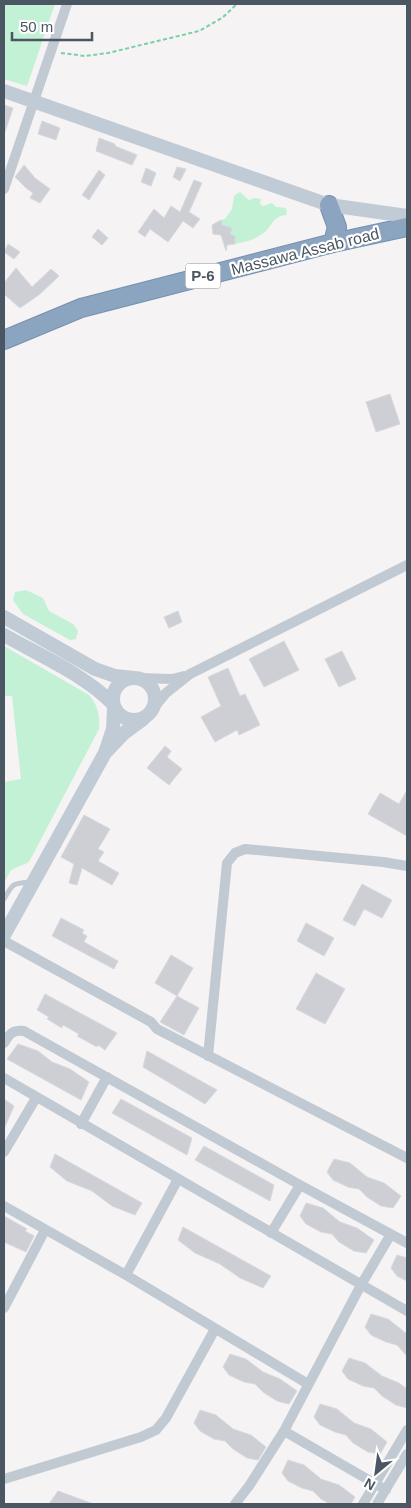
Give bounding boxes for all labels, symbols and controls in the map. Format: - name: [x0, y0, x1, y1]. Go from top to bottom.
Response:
- scale bar: [12, 10, 92, 42]
- text: 50 m: [20, 18, 53, 35]
- street label: Massawa Assab road: [229, 225, 381, 278]
- road number: P-6: [186, 264, 220, 288]
- north arrow: [351, 1448, 401, 1498]
- text: N: [361, 1475, 378, 1494]

